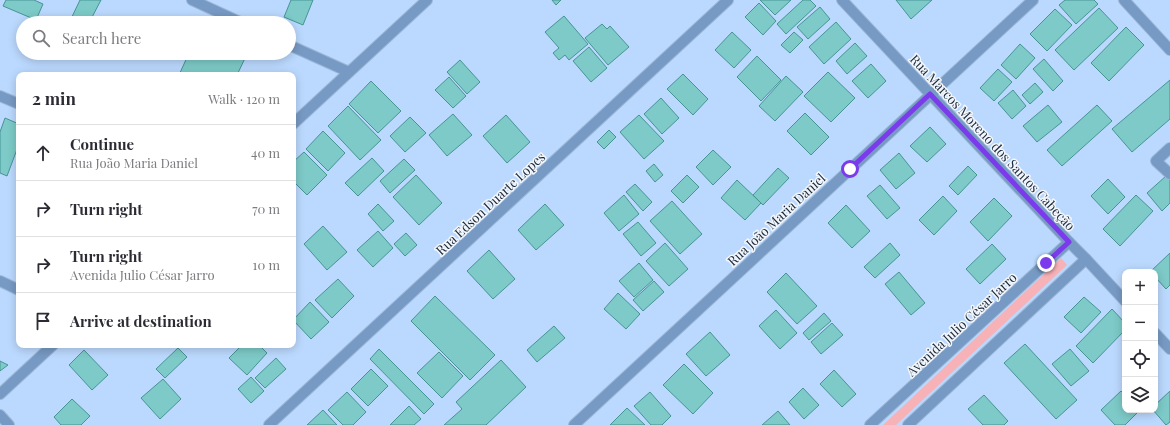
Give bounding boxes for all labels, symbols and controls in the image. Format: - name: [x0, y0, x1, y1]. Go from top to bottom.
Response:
- search box: [16, 16, 296, 60]
- icon: search: [30, 27, 52, 49]
- text: Search here: [62, 28, 141, 48]
- street label: Rua Marcos Moreno dos Santos Cabeção: [907, 50, 1079, 234]
- text: 2 min: [32, 87, 76, 109]
- text: Walk · 120 m: [208, 90, 280, 107]
- text: Continue: [70, 134, 134, 154]
- icon: ahead: [32, 142, 54, 164]
- text: 40 m: [251, 144, 280, 161]
- street label: Rua Edson Duarte Lopes: [432, 148, 548, 258]
- text: Rua João Maria Daniel: [70, 154, 198, 171]
- route start: [841, 160, 859, 178]
- street label: Rua João Maria Daniel: [723, 169, 829, 269]
- icon: right: [32, 198, 54, 220]
- text: Turn right: [70, 199, 143, 219]
- text: 70 m: [252, 200, 280, 217]
- text: Turn right: [70, 246, 143, 266]
- icon: right: [32, 254, 54, 276]
- route end: [1037, 254, 1055, 272]
- text: 10 m: [253, 256, 280, 273]
- text: Avenida Julio César Jarro: [70, 266, 215, 283]
- street label: Avenida Julio César Jarro: [902, 268, 1020, 380]
- map controls: [1122, 269, 1158, 413]
- button: +: [1122, 269, 1158, 305]
- button: −: [1122, 305, 1158, 341]
- icon: arrive: [32, 310, 54, 332]
- text: Arrive at destination: [70, 311, 212, 331]
- button: locate: [1122, 341, 1158, 377]
- button: layers: [1122, 377, 1158, 413]

